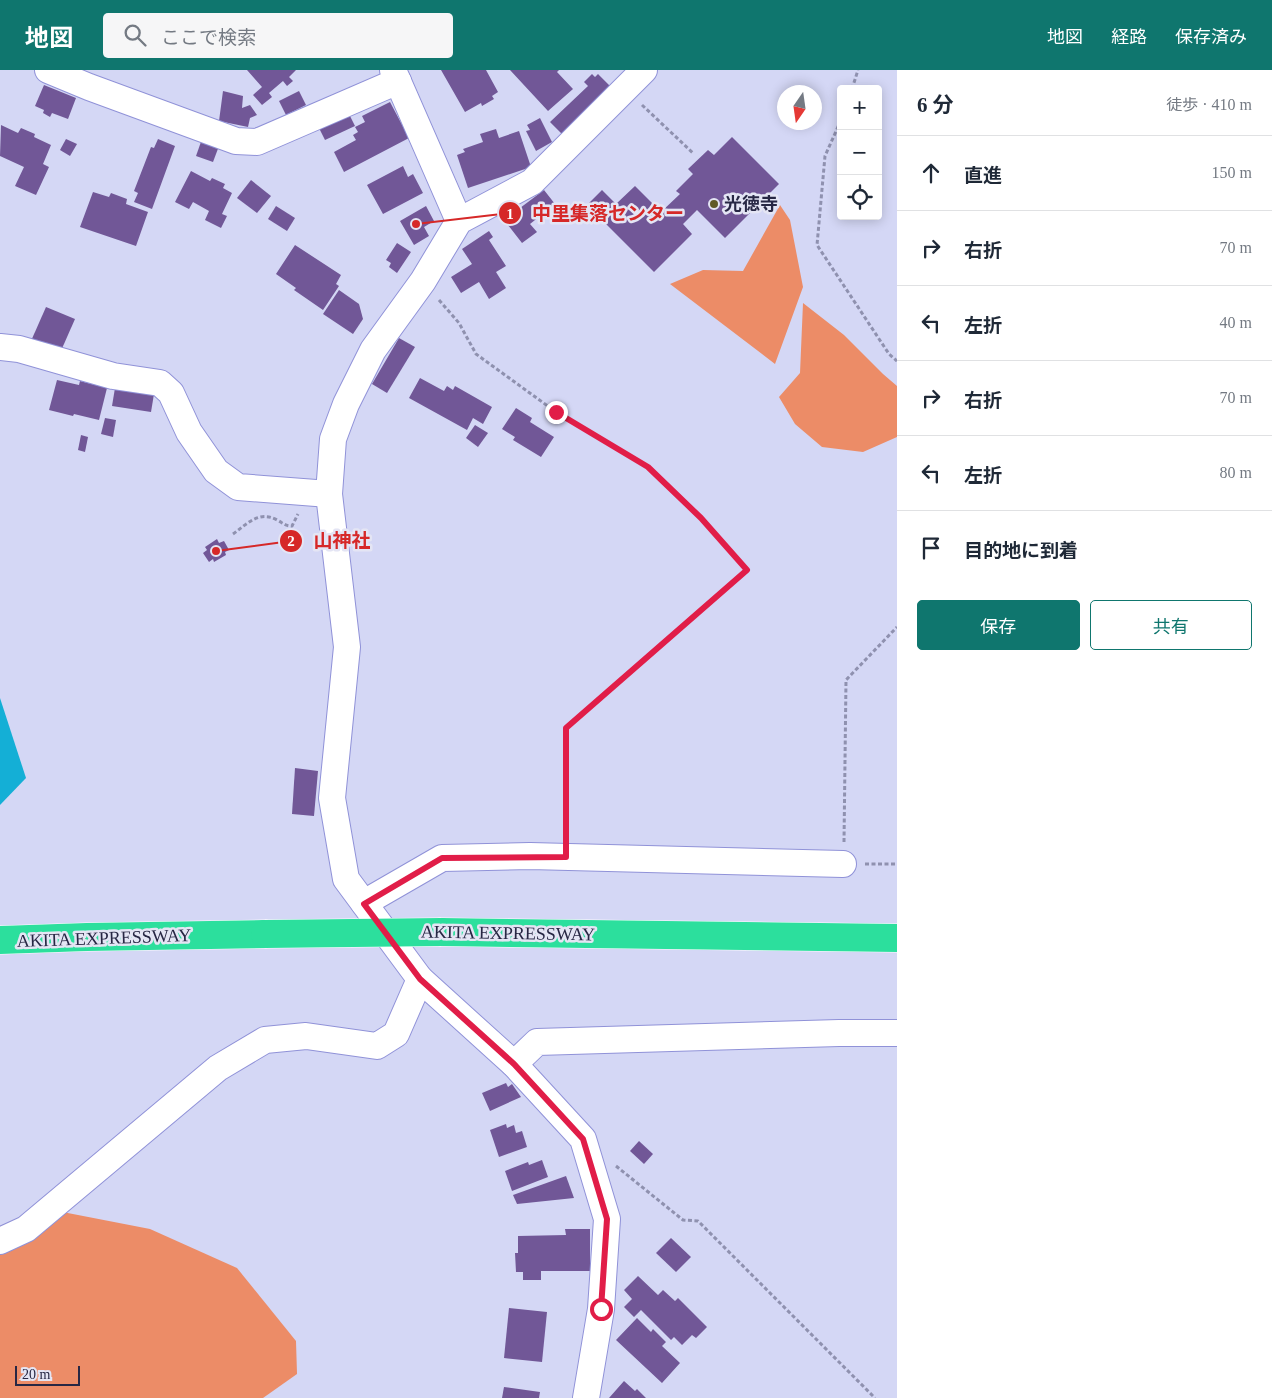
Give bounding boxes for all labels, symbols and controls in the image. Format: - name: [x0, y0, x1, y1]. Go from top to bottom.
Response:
- search box: [103, 13, 453, 58]
- icon: search: [121, 21, 149, 49]
- text: 地図: [25, 25, 73, 51]
- text: ここで検索: [161, 27, 256, 48]
- text: 地図: [1047, 27, 1083, 47]
- text: 経路: [1111, 27, 1147, 47]
- text: 保存済み: [1175, 27, 1247, 47]
- north arrow: [777, 85, 822, 130]
- map controls: [837, 85, 882, 220]
- button: +: [837, 85, 882, 130]
- text: 6 分: [917, 93, 954, 117]
- text: 徒歩 · 410 m: [1166, 96, 1252, 113]
- button: −: [837, 130, 882, 175]
- icon: ahead: [917, 159, 945, 187]
- text: 150 m: [1212, 164, 1252, 181]
- text: 直進: [964, 165, 1002, 186]
- button: locate: [837, 175, 882, 220]
- place label: 光徳寺: [724, 194, 778, 214]
- callout: 中里集落センター: [497, 196, 694, 230]
- marker: 光徳寺: [708, 198, 720, 210]
- text: 中里集落センター: [532, 203, 684, 224]
- text: 1: [506, 206, 514, 222]
- icon: right: [917, 234, 945, 262]
- text: 70 m: [1220, 239, 1252, 256]
- text: 右折: [964, 240, 1002, 261]
- icon: left: [917, 309, 945, 337]
- text: 40 m: [1220, 314, 1252, 331]
- text: 左折: [964, 315, 1002, 336]
- icon: right: [917, 384, 945, 412]
- text: 70 m: [1220, 389, 1252, 406]
- text: 右折: [964, 390, 1002, 411]
- route end: [545, 401, 568, 424]
- icon: left: [917, 459, 945, 487]
- text: 80 m: [1220, 464, 1252, 481]
- text: 左折: [964, 465, 1002, 486]
- callout: 山神社: [278, 524, 380, 558]
- text: 山神社: [313, 530, 371, 551]
- text: 2: [287, 533, 295, 549]
- icon: arrive: [917, 534, 945, 562]
- text: 目的地に到着: [964, 540, 1078, 561]
- button: 保存: [917, 600, 1080, 650]
- button: 共有: [1090, 600, 1252, 650]
- street label: AKITA EXPRESSWAY: [421, 921, 595, 945]
- street label: AKITA EXPRESSWAY: [16, 925, 192, 951]
- route start: [590, 1298, 613, 1321]
- scale bar: [15, 1363, 80, 1386]
- text: 20 m: [22, 1367, 50, 1382]

